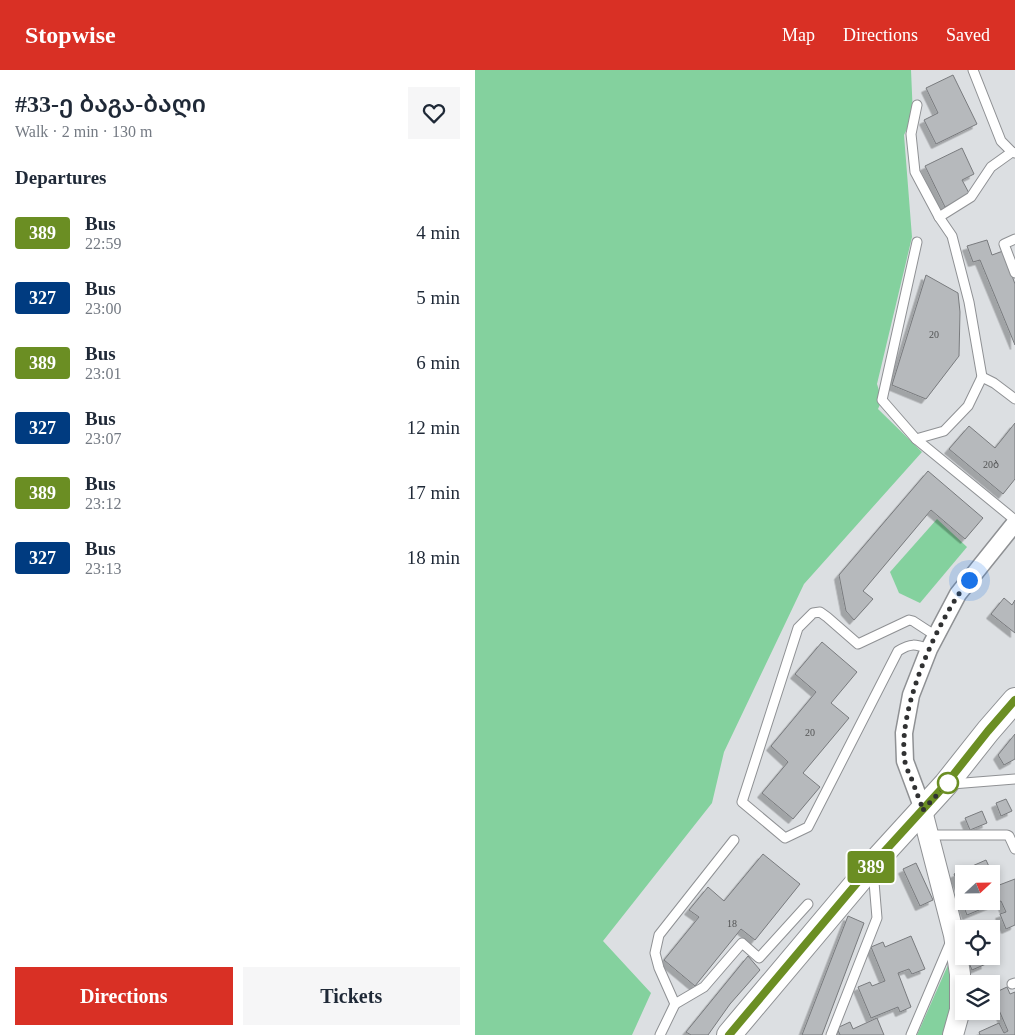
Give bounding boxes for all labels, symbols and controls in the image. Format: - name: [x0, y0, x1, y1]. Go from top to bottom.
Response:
- text: Stopwise: [25, 22, 116, 48]
- text: Map: [782, 25, 815, 45]
- text: Directions: [843, 25, 918, 45]
- text: Saved: [946, 25, 990, 45]
- button: heart: [408, 87, 460, 139]
- text: #33-ე ბაგა-ბაღი: [15, 91, 206, 117]
- text: Walk · 2 min · 130 m: [15, 123, 152, 140]
- text: Departures: [15, 167, 106, 188]
- text: Bus: [85, 213, 116, 234]
- text: 4 min: [416, 222, 460, 243]
- text: 389: [29, 223, 56, 243]
- text: 22:59: [85, 235, 121, 252]
- text: Bus: [85, 278, 116, 299]
- text: 5 min: [416, 287, 460, 308]
- text: 327: [29, 288, 56, 308]
- text: 23:00: [85, 300, 121, 317]
- house number: 20: [929, 329, 939, 340]
- text: Bus: [85, 343, 116, 364]
- text: 6 min: [416, 352, 460, 373]
- text: 389: [29, 353, 56, 373]
- text: 23:01: [85, 365, 121, 382]
- text: Bus: [85, 408, 116, 429]
- text: 12 min: [407, 417, 460, 438]
- text: 327: [29, 418, 56, 438]
- text: 23:07: [85, 430, 121, 447]
- house number: 20ბ: [983, 459, 999, 470]
- text: Bus: [85, 473, 116, 494]
- text: 17 min: [407, 482, 460, 503]
- text: 389: [29, 483, 56, 503]
- text: 23:12: [85, 495, 121, 512]
- text: Bus: [85, 538, 116, 559]
- text: 18 min: [407, 547, 460, 568]
- text: 327: [29, 548, 56, 568]
- text: 23:13: [85, 560, 121, 577]
- your location: [957, 568, 982, 593]
- house number: 20: [805, 727, 815, 738]
- unlabelled marker: [937, 772, 959, 794]
- line badge: 389: [842, 851, 900, 883]
- text: 389: [858, 857, 885, 877]
- north arrow: [955, 865, 1000, 910]
- map controls: [955, 865, 1000, 1020]
- house number: 18: [727, 918, 737, 929]
- button: locate: [955, 920, 1000, 965]
- button: Directions: [15, 967, 233, 1025]
- button: Tickets: [243, 967, 460, 1025]
- button: layers: [955, 975, 1000, 1020]

